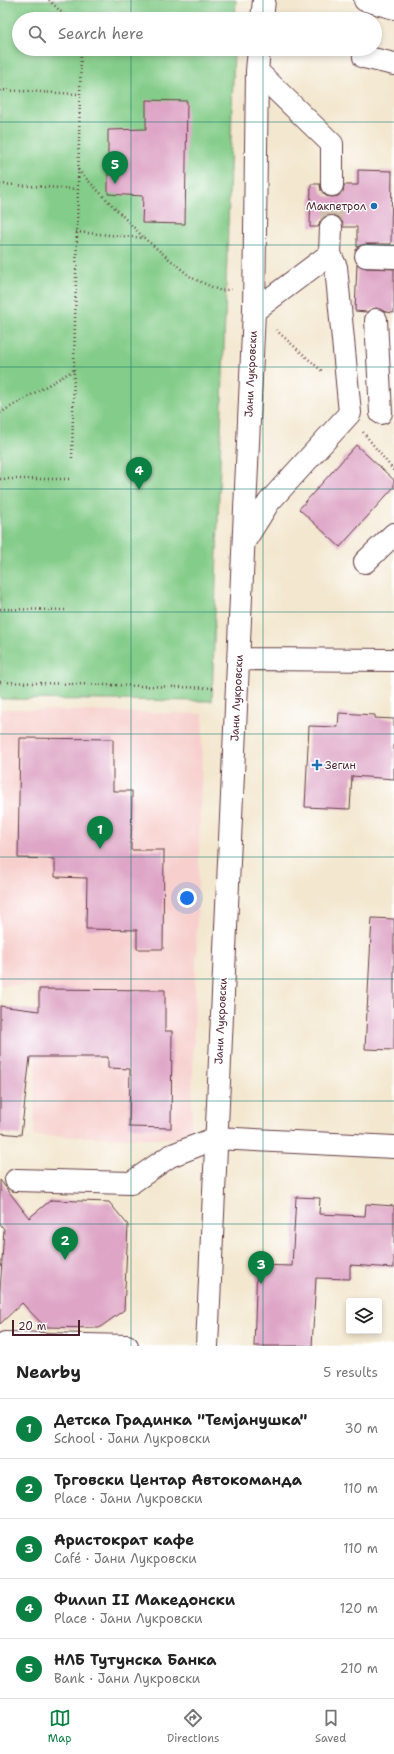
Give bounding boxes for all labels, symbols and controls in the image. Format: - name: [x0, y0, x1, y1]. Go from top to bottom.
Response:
- search box: [12, 12, 382, 56]
- icon: search: [26, 23, 48, 45]
- text: Search here: [58, 24, 144, 44]
- pin: 5: [102, 151, 128, 184]
- place label: Макпетрол: [306, 199, 366, 214]
- marker: Макпетрол: [369, 201, 379, 211]
- street label: Јани Лукровски: [241, 330, 261, 418]
- pin: 4: [126, 457, 152, 490]
- street label: Јани Лукровски: [227, 654, 247, 742]
- place label: Зегин: [325, 758, 356, 773]
- marker: Зегин: [312, 760, 322, 770]
- pin: 1: [87, 816, 113, 849]
- your location: [177, 888, 197, 908]
- street label: Јани Лукровски: [211, 977, 231, 1065]
- pin: 2: [52, 1227, 78, 1260]
- pin: 3: [248, 1251, 274, 1284]
- map controls: [346, 1298, 382, 1334]
- button: layers: [346, 1298, 382, 1334]
- scale bar: [12, 1318, 80, 1337]
- text: 20 m: [18, 1319, 46, 1334]
- text: Nearby: [16, 1361, 81, 1383]
- text: 5 results: [323, 1364, 378, 1381]
- text: Детска Градинка "Темјанушка": [54, 1410, 307, 1430]
- text: 1: [26, 1420, 32, 1437]
- text: 30 m: [344, 1420, 378, 1437]
- text: School · Јани Лукровски: [54, 1430, 210, 1447]
- text: Трговски Центар Автокоманда: [54, 1470, 302, 1490]
- text: 2: [24, 1480, 34, 1497]
- text: 110 m: [343, 1480, 378, 1497]
- text: Place · Јани Лукровски: [54, 1490, 202, 1507]
- text: Аристократ кафе: [54, 1530, 194, 1550]
- text: 3: [24, 1540, 34, 1557]
- text: 110 m: [343, 1540, 378, 1557]
- text: Café · Јани Лукровски: [54, 1550, 197, 1567]
- text: Филип II Македонски: [54, 1590, 235, 1610]
- text: 4: [24, 1600, 34, 1617]
- text: 120 m: [340, 1600, 378, 1617]
- text: Place · Јани Лукровски: [54, 1610, 202, 1627]
- text: НЛБ Тутунска Банка: [54, 1650, 217, 1670]
- text: 5: [25, 1660, 33, 1677]
- text: 210 m: [340, 1660, 378, 1677]
- text: Bank · Јани Лукровски: [54, 1670, 200, 1687]
- tab: Map: [48, 1707, 71, 1746]
- tab: Directions: [167, 1707, 219, 1746]
- tab: Saved: [315, 1707, 346, 1746]

